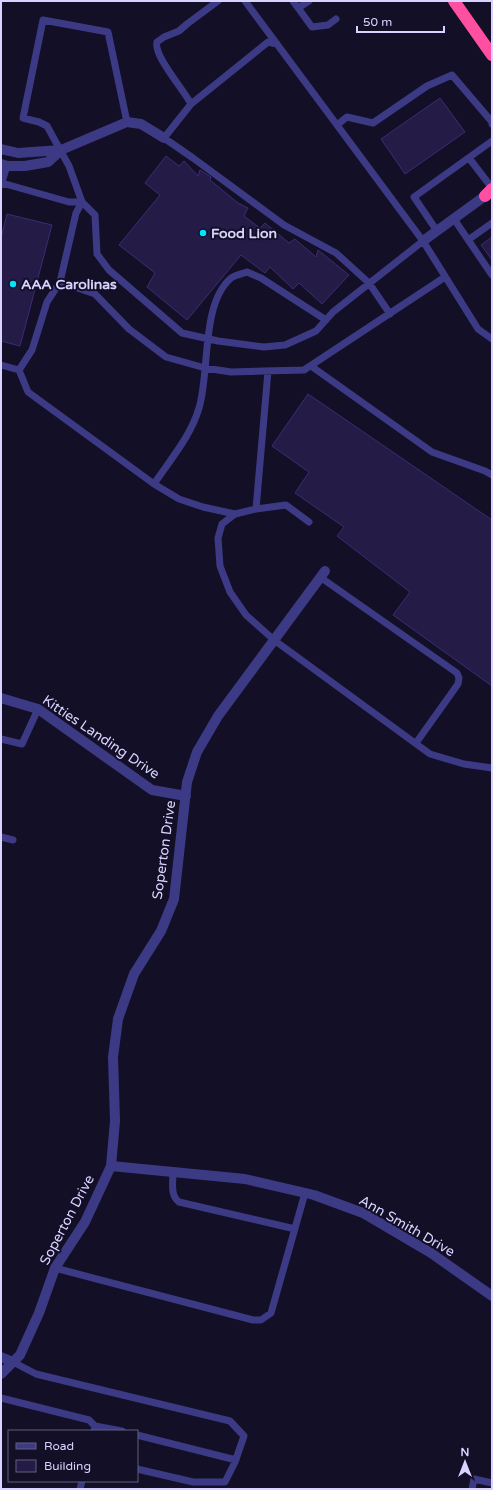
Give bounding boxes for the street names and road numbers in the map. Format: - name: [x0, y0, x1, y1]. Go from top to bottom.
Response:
- street label: Kitties Landing Drive: [39, 691, 163, 783]
- street label: Soperton Drive: [149, 799, 179, 901]
- street label: Soperton Drive: [36, 1172, 98, 1268]
- street label: Ann Smith Drive: [356, 1192, 458, 1260]

